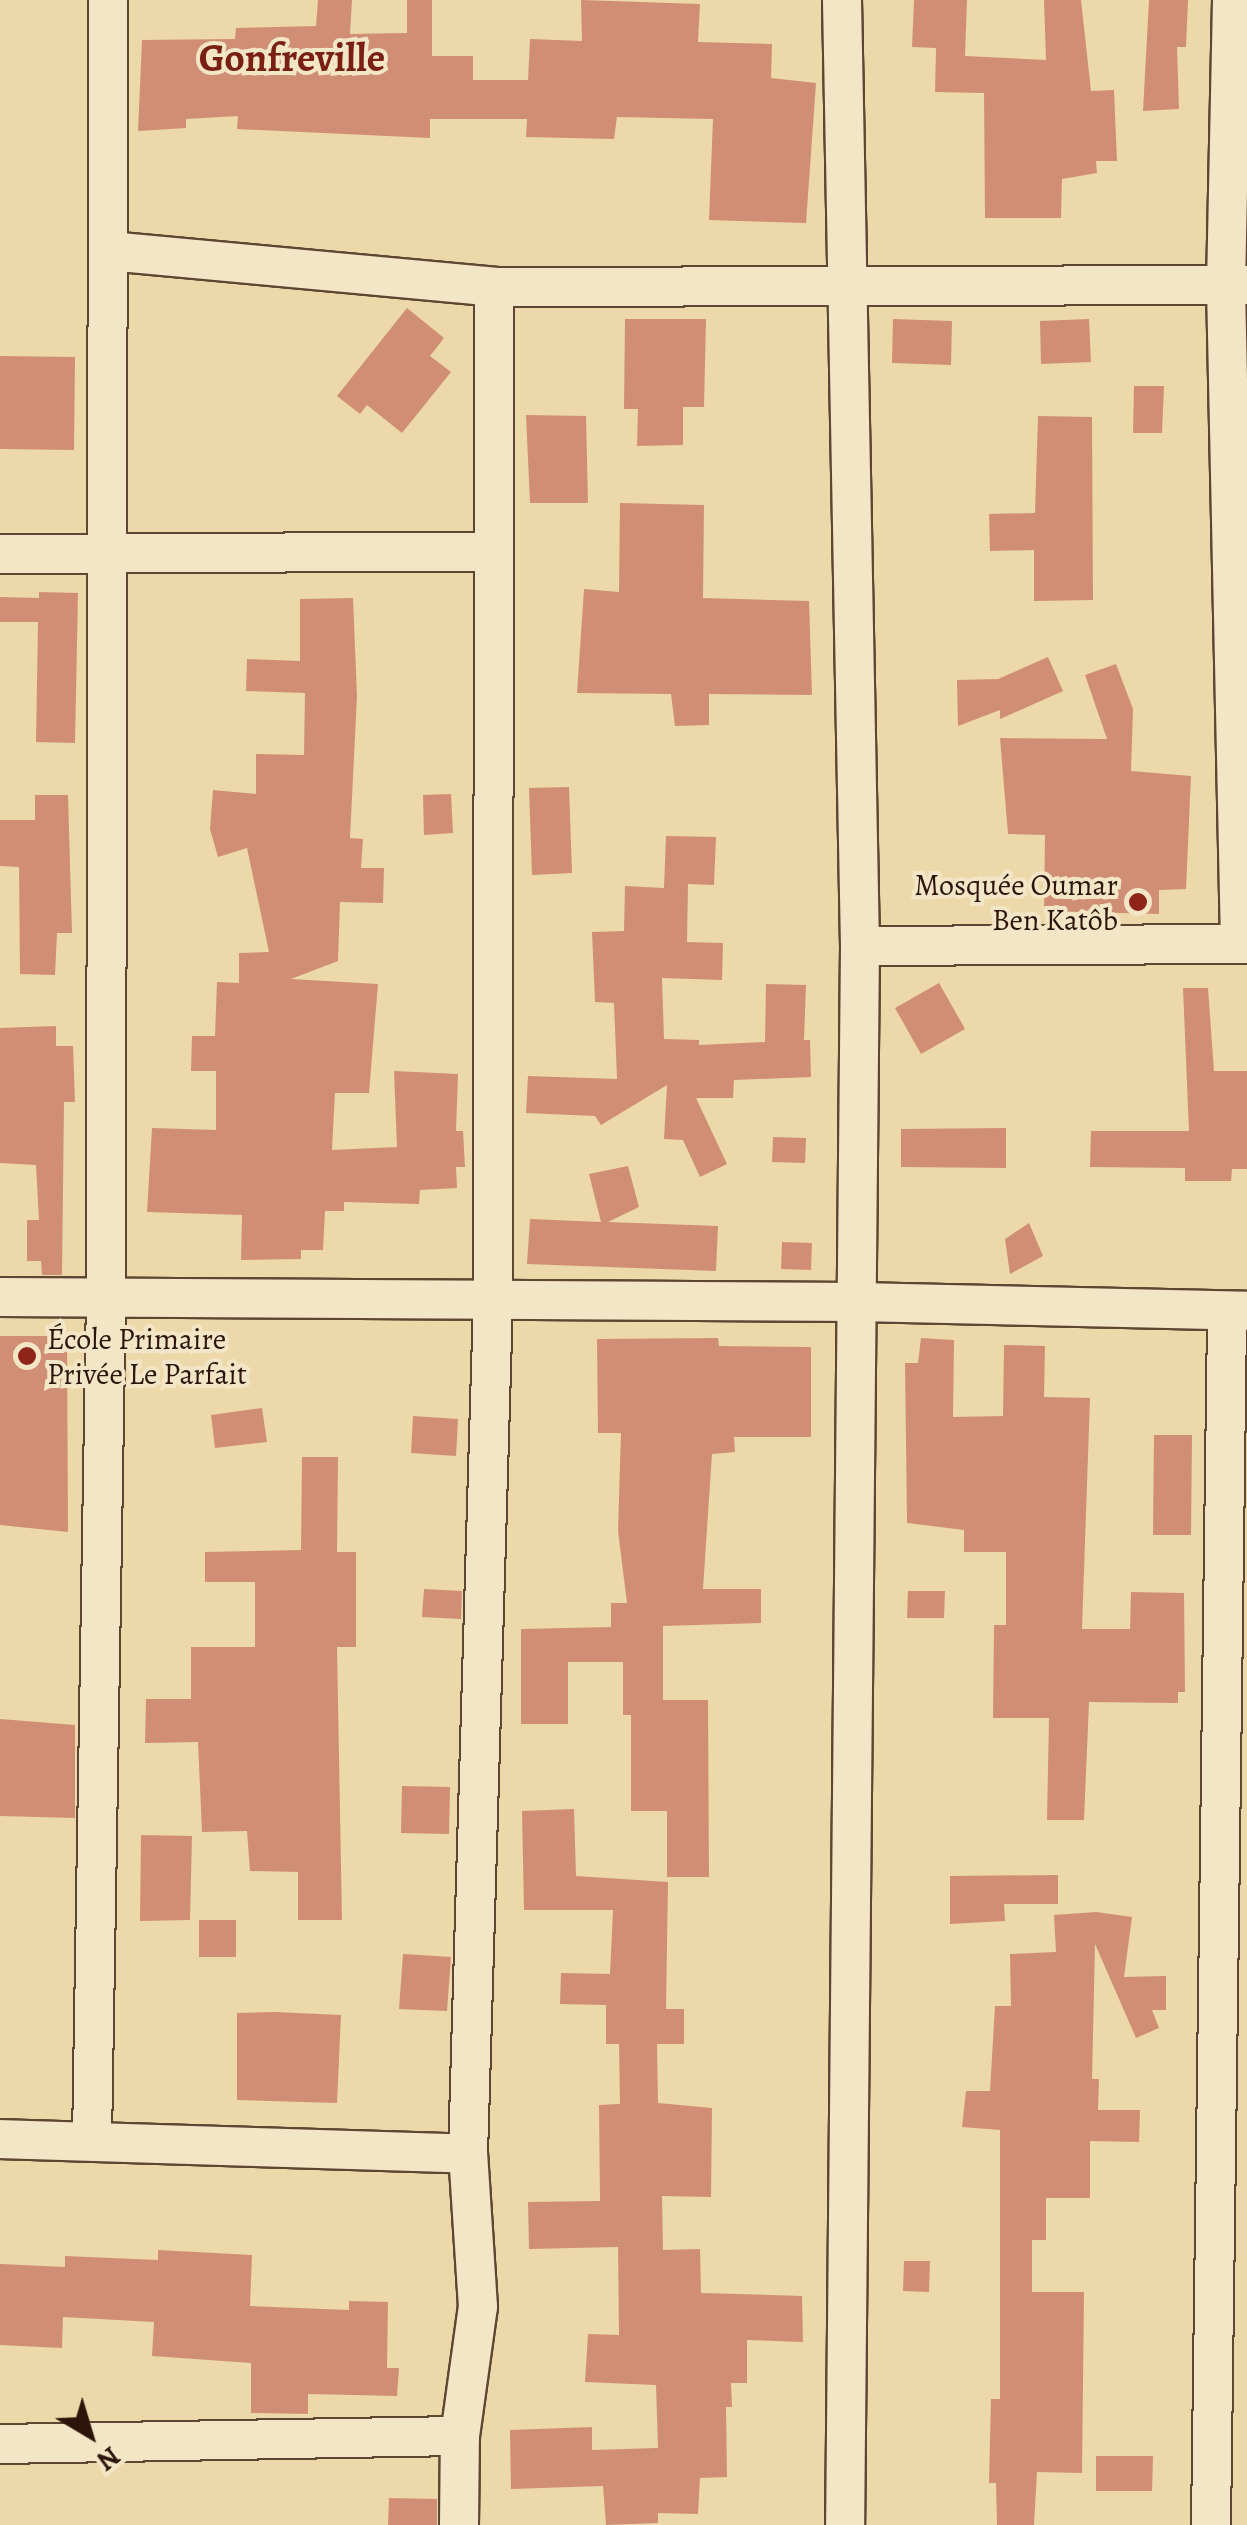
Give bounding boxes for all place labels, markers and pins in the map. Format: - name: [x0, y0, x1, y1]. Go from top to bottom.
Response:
- place label: Mosquée Oumar Ben Katôb: [914, 867, 1118, 938]
- marker: Mosquée Oumar Ben Katôb: [1127, 891, 1149, 913]
- place label: École Primaire Privée Le Parfait: [47, 1321, 247, 1392]
- marker: École Primaire Privée Le Parfait: [16, 1345, 38, 1367]

